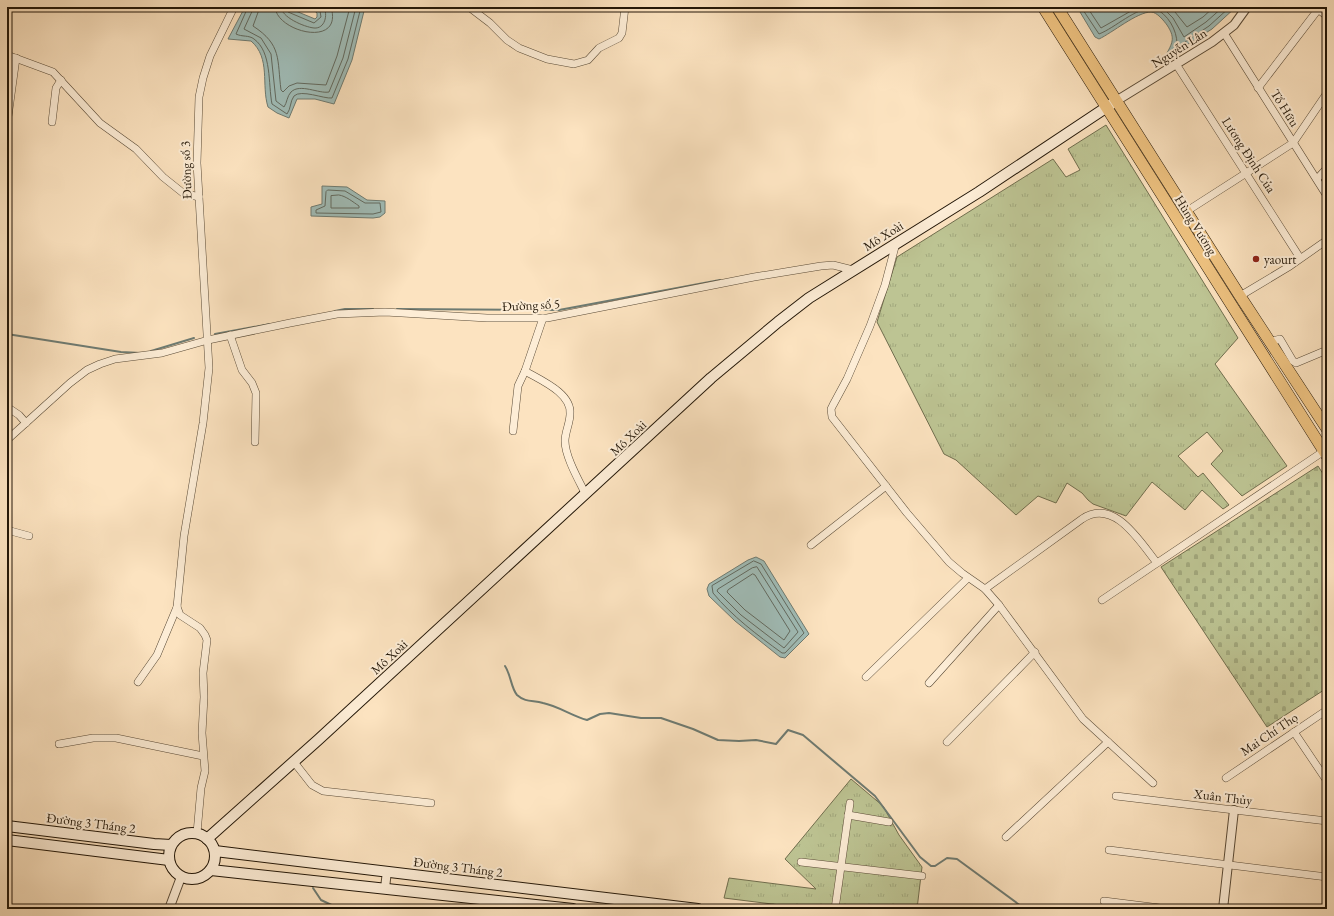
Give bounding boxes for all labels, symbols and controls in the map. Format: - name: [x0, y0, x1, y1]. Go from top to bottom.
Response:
- street label: Nguyễn Lân: [1148, 24, 1210, 72]
- street label: Tố Hữu: [1267, 86, 1303, 130]
- street label: Lương Định Của: [1218, 114, 1280, 197]
- street label: Đường số 3: [176, 141, 196, 199]
- street label: Hùng Vương: [1171, 192, 1221, 258]
- street label: Mô Xoài: [860, 217, 906, 255]
- place label: yaourt: [1264, 251, 1296, 268]
- marker: yaourt: [1251, 254, 1261, 264]
- street label: Đường số 5: [501, 295, 561, 315]
- street label: Mô Xoài: [606, 417, 650, 459]
- street label: Mô Xoài: [367, 636, 411, 678]
- street label: Mai Chí Thọ: [1237, 709, 1301, 759]
- street label: Xuân Thủy: [1192, 785, 1253, 809]
- street label: Đường 3 Tháng 2: [46, 809, 137, 837]
- street label: Đường 3 Tháng 2: [413, 853, 504, 881]

